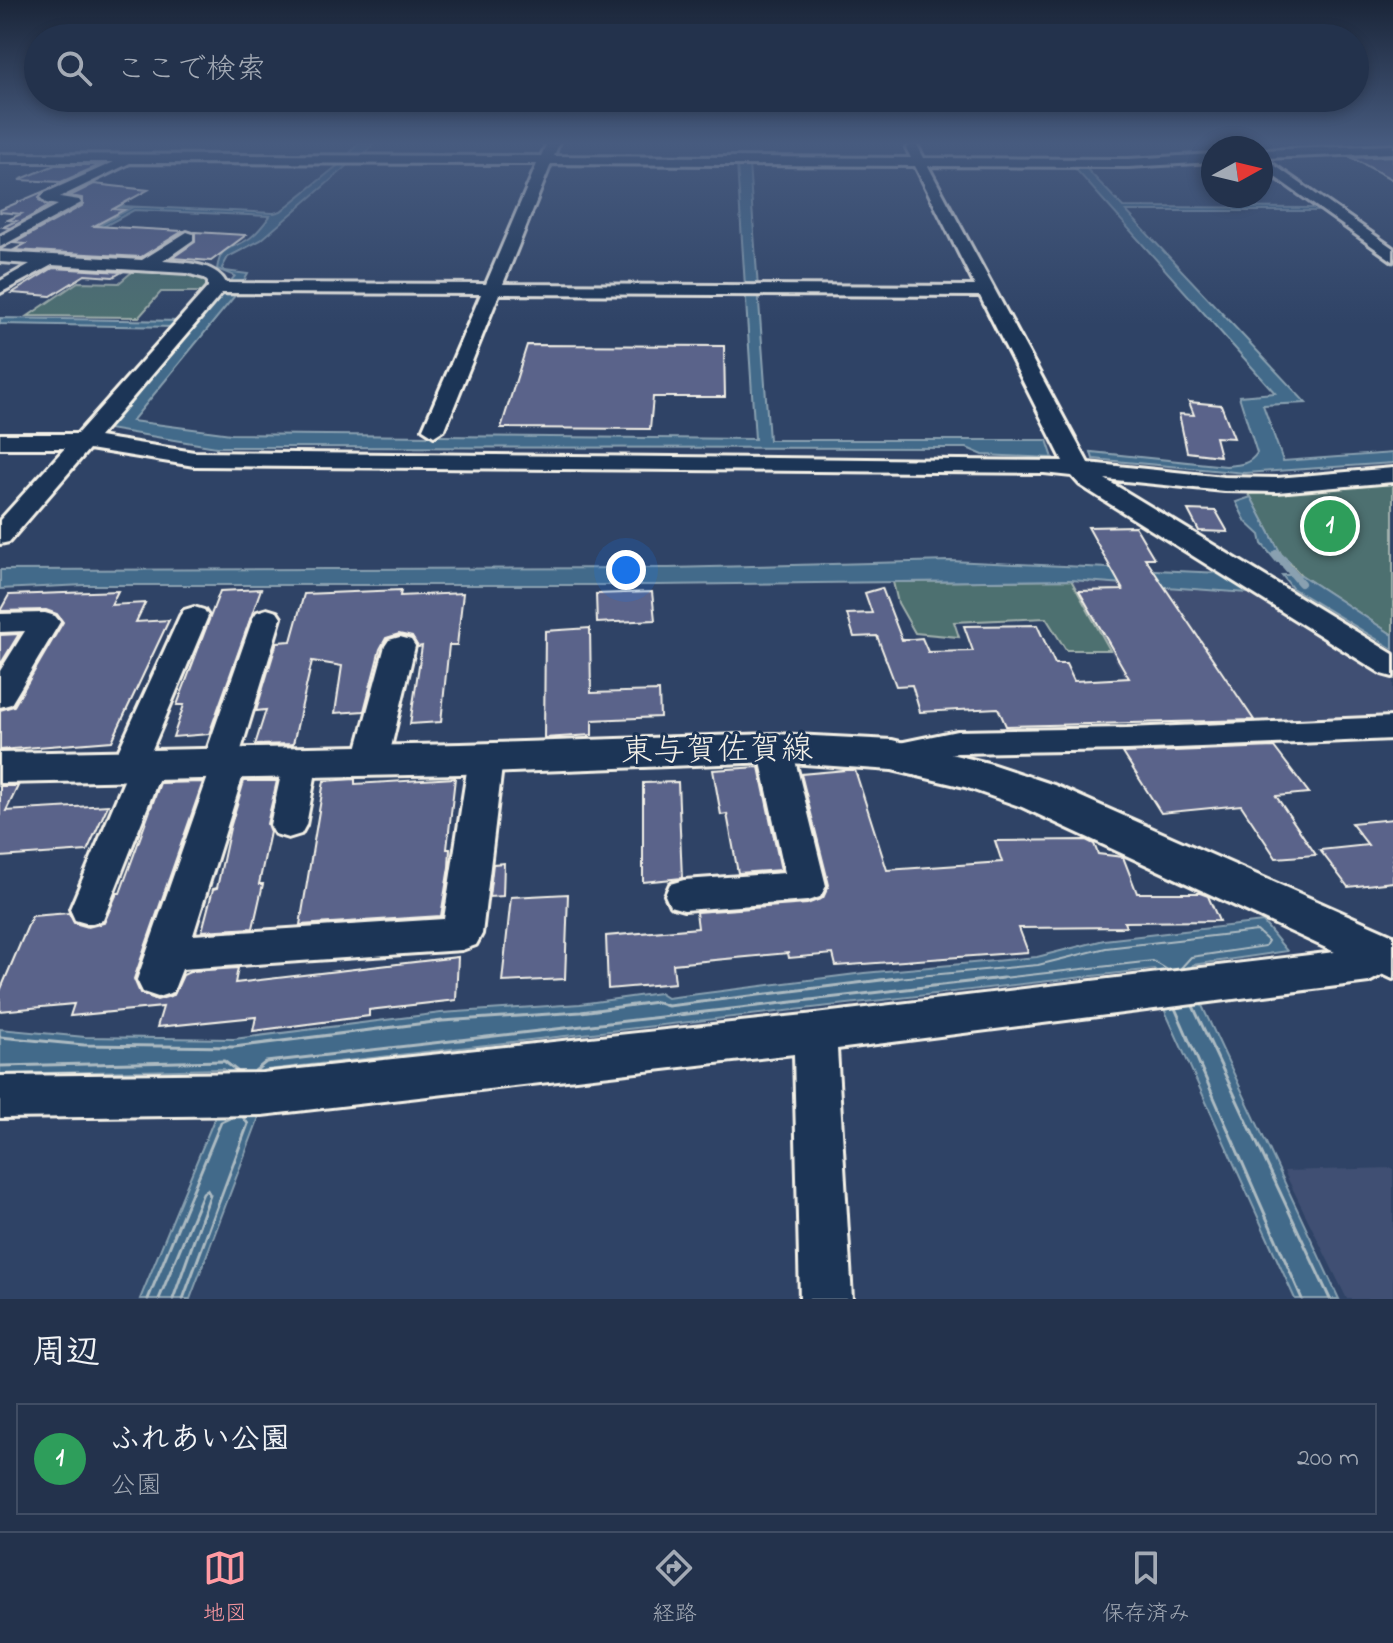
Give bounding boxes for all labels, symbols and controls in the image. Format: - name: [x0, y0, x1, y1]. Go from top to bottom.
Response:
- search box: [24, 24, 1369, 112]
- icon: search: [52, 46, 96, 90]
- text: ここで検索: [116, 49, 266, 93]
- north arrow: [1201, 136, 1273, 208]
- pin: 1: [1304, 496, 1356, 556]
- your location: [606, 550, 646, 590]
- street label: 東与賀佐賀線: [621, 727, 813, 777]
- text: 周辺: [32, 1329, 100, 1379]
- text: ふれあい公園: [110, 1419, 290, 1463]
- text: 1: [56, 1440, 64, 1478]
- text: 200 m: [1297, 1440, 1359, 1478]
- text: 公園: [110, 1468, 162, 1506]
- tab: 地図: [203, 1546, 247, 1631]
- tab: 経路: [652, 1546, 696, 1631]
- tab: 保存済み: [1102, 1546, 1190, 1631]

